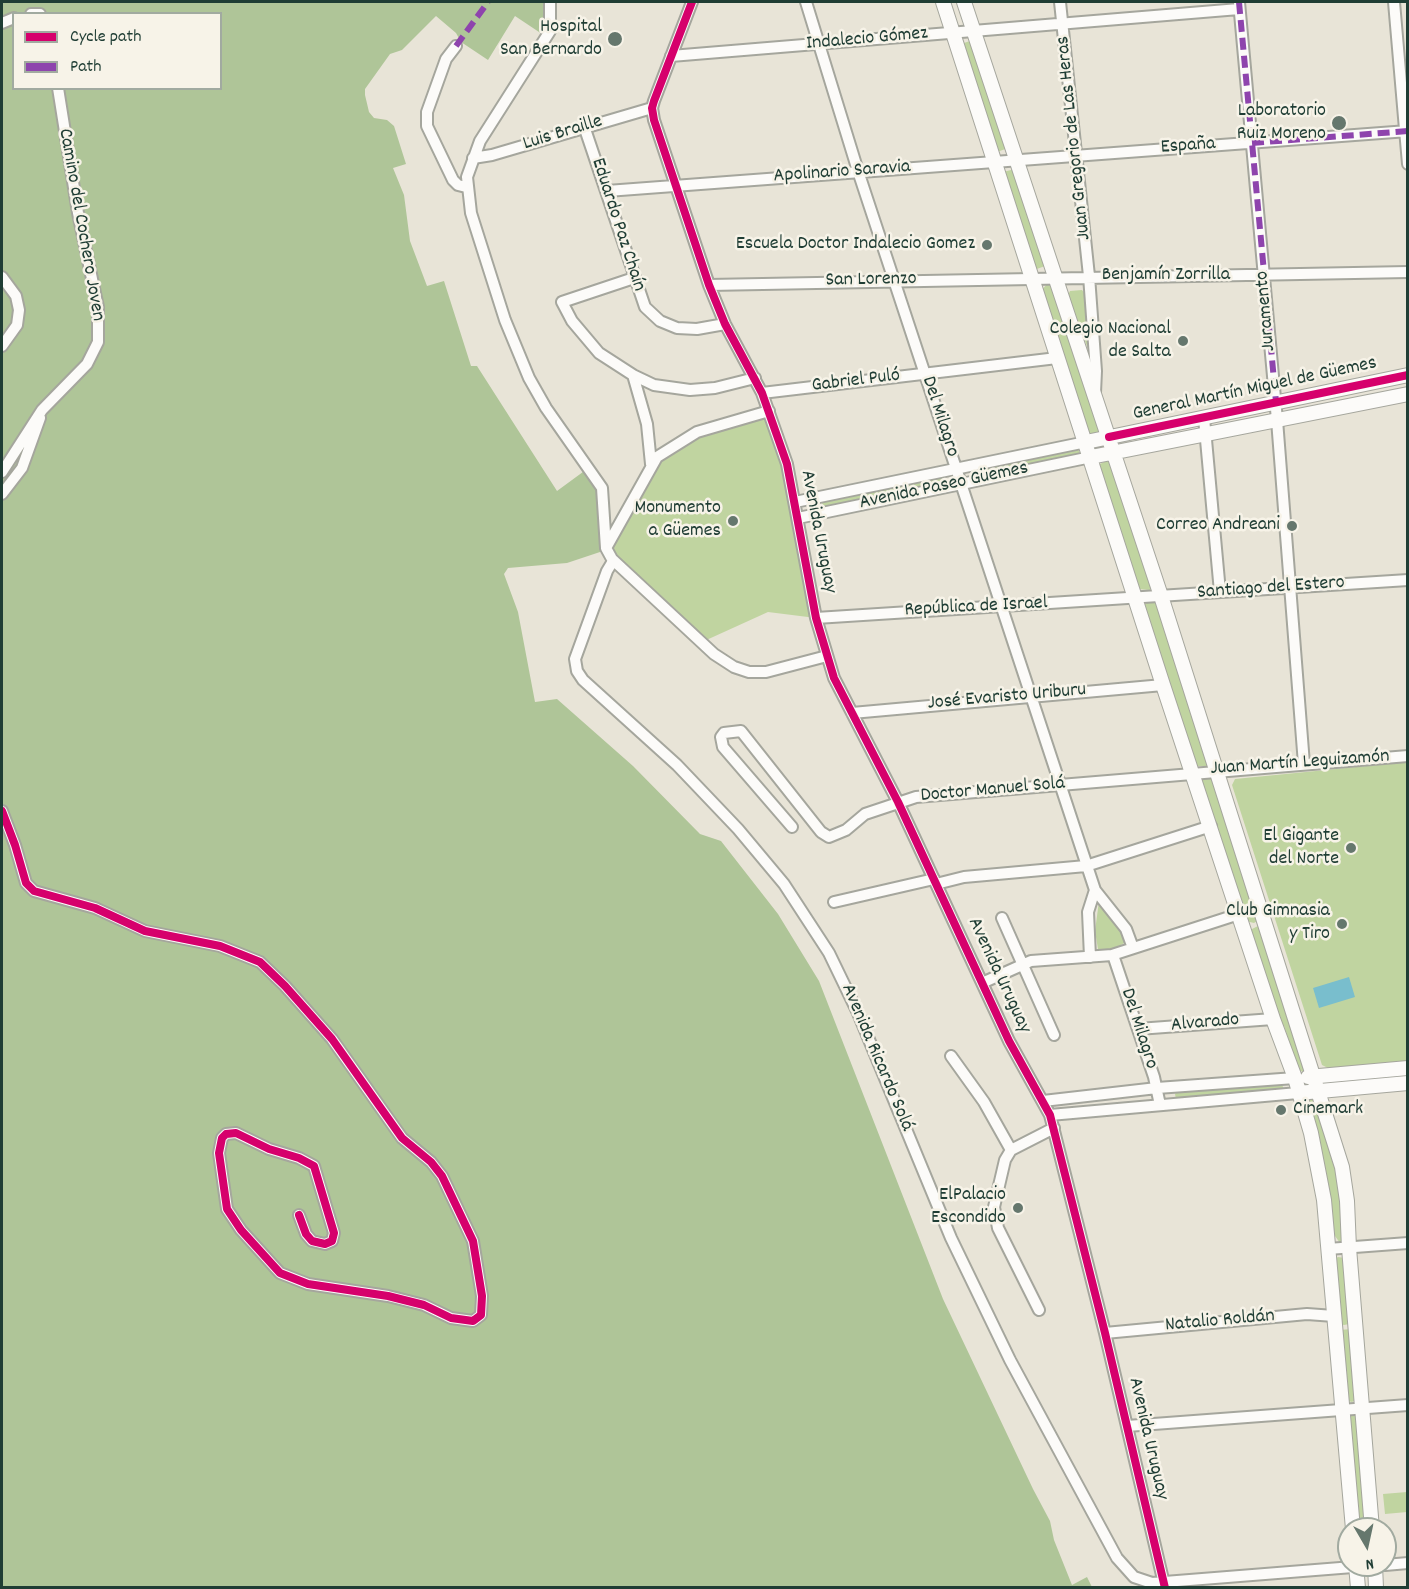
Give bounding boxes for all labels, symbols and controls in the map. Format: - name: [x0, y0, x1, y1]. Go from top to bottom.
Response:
- legend: [12, 12, 222, 90]
- place label: Hospital San Bernardo: [500, 16, 602, 63]
- street label: Indalecio Gómez: [805, 23, 929, 57]
- text: Cycle path: [70, 25, 141, 50]
- marker: Hospital San Bernardo: [606, 30, 624, 48]
- street label: Juan Gregorio de Las Heras: [1052, 35, 1098, 241]
- text: Path: [70, 55, 102, 80]
- place label: Laboratorio Ruiz Moreno: [1237, 100, 1326, 147]
- street label: Luis Braille: [520, 111, 606, 157]
- marker: Laboratorio Ruiz Moreno: [1330, 114, 1348, 132]
- street label: Camino del Cochero Joven: [51, 127, 109, 323]
- street label: España: [1160, 133, 1216, 161]
- street label: Eduardo Paz Chaín: [584, 155, 650, 295]
- street label: Apolinario Saravia: [773, 156, 911, 190]
- place label: Escuela Doctor Indalecio Gomez: [736, 233, 975, 257]
- marker: Escuela Doctor Indalecio Gomez: [980, 238, 994, 252]
- street label: Benjamín Zorrilla: [1102, 264, 1230, 288]
- street label: San Lorenzo: [825, 268, 917, 294]
- street label: Juramento: [1252, 270, 1282, 352]
- place label: Colegio Nacional de Salta: [1050, 318, 1171, 365]
- marker: Colegio Nacional de Salta: [1176, 334, 1190, 348]
- street label: General Martín Miguel de Güemes: [1131, 352, 1379, 428]
- street label: Gabriel Puló: [811, 365, 901, 399]
- street label: Del Milagro: [915, 374, 963, 460]
- street label: Avenida Paseo Güemes: [857, 457, 1031, 517]
- street label: Avenida Uruguay: [793, 468, 841, 596]
- place label: Monumento a Güemes: [634, 497, 721, 544]
- marker: Monumento a Güemes: [726, 514, 740, 528]
- place label: Correo Andreani: [1156, 514, 1280, 538]
- marker: Correo Andreani: [1285, 519, 1299, 533]
- street label: Santiago del Estero: [1197, 572, 1345, 606]
- street label: República de Israel: [904, 592, 1048, 624]
- street label: José Evaristo Uriburu: [927, 679, 1087, 717]
- street label: Juan Martín Leguizamón: [1210, 746, 1390, 782]
- street label: Doctor Manuel Solá: [920, 773, 1066, 809]
- place label: El Gigante del Norte: [1263, 825, 1339, 872]
- marker: El Gigante del Norte: [1344, 841, 1358, 855]
- place label: Club Gimnasia y Tiro: [1226, 900, 1330, 947]
- street label: Avenida Uruguay: [961, 914, 1035, 1038]
- marker: Club Gimnasia y Tiro: [1335, 917, 1349, 931]
- street label: Avenida Ricardo Solá: [834, 981, 918, 1135]
- street label: Del Milagro: [1114, 986, 1162, 1072]
- street label: Alvarado: [1170, 1009, 1240, 1039]
- place label: Cinemark: [1293, 1098, 1363, 1122]
- marker: Cinemark: [1274, 1103, 1288, 1117]
- place label: ElPalacio Escondido: [931, 1184, 1006, 1231]
- marker: ElPalacio Escondido: [1011, 1201, 1025, 1215]
- street label: Natalio Roldán: [1164, 1305, 1276, 1339]
- street label: Avenida Uruguay: [1121, 1375, 1173, 1503]
- north arrow: [1337, 1517, 1397, 1577]
- text: N: [1364, 1551, 1375, 1575]

